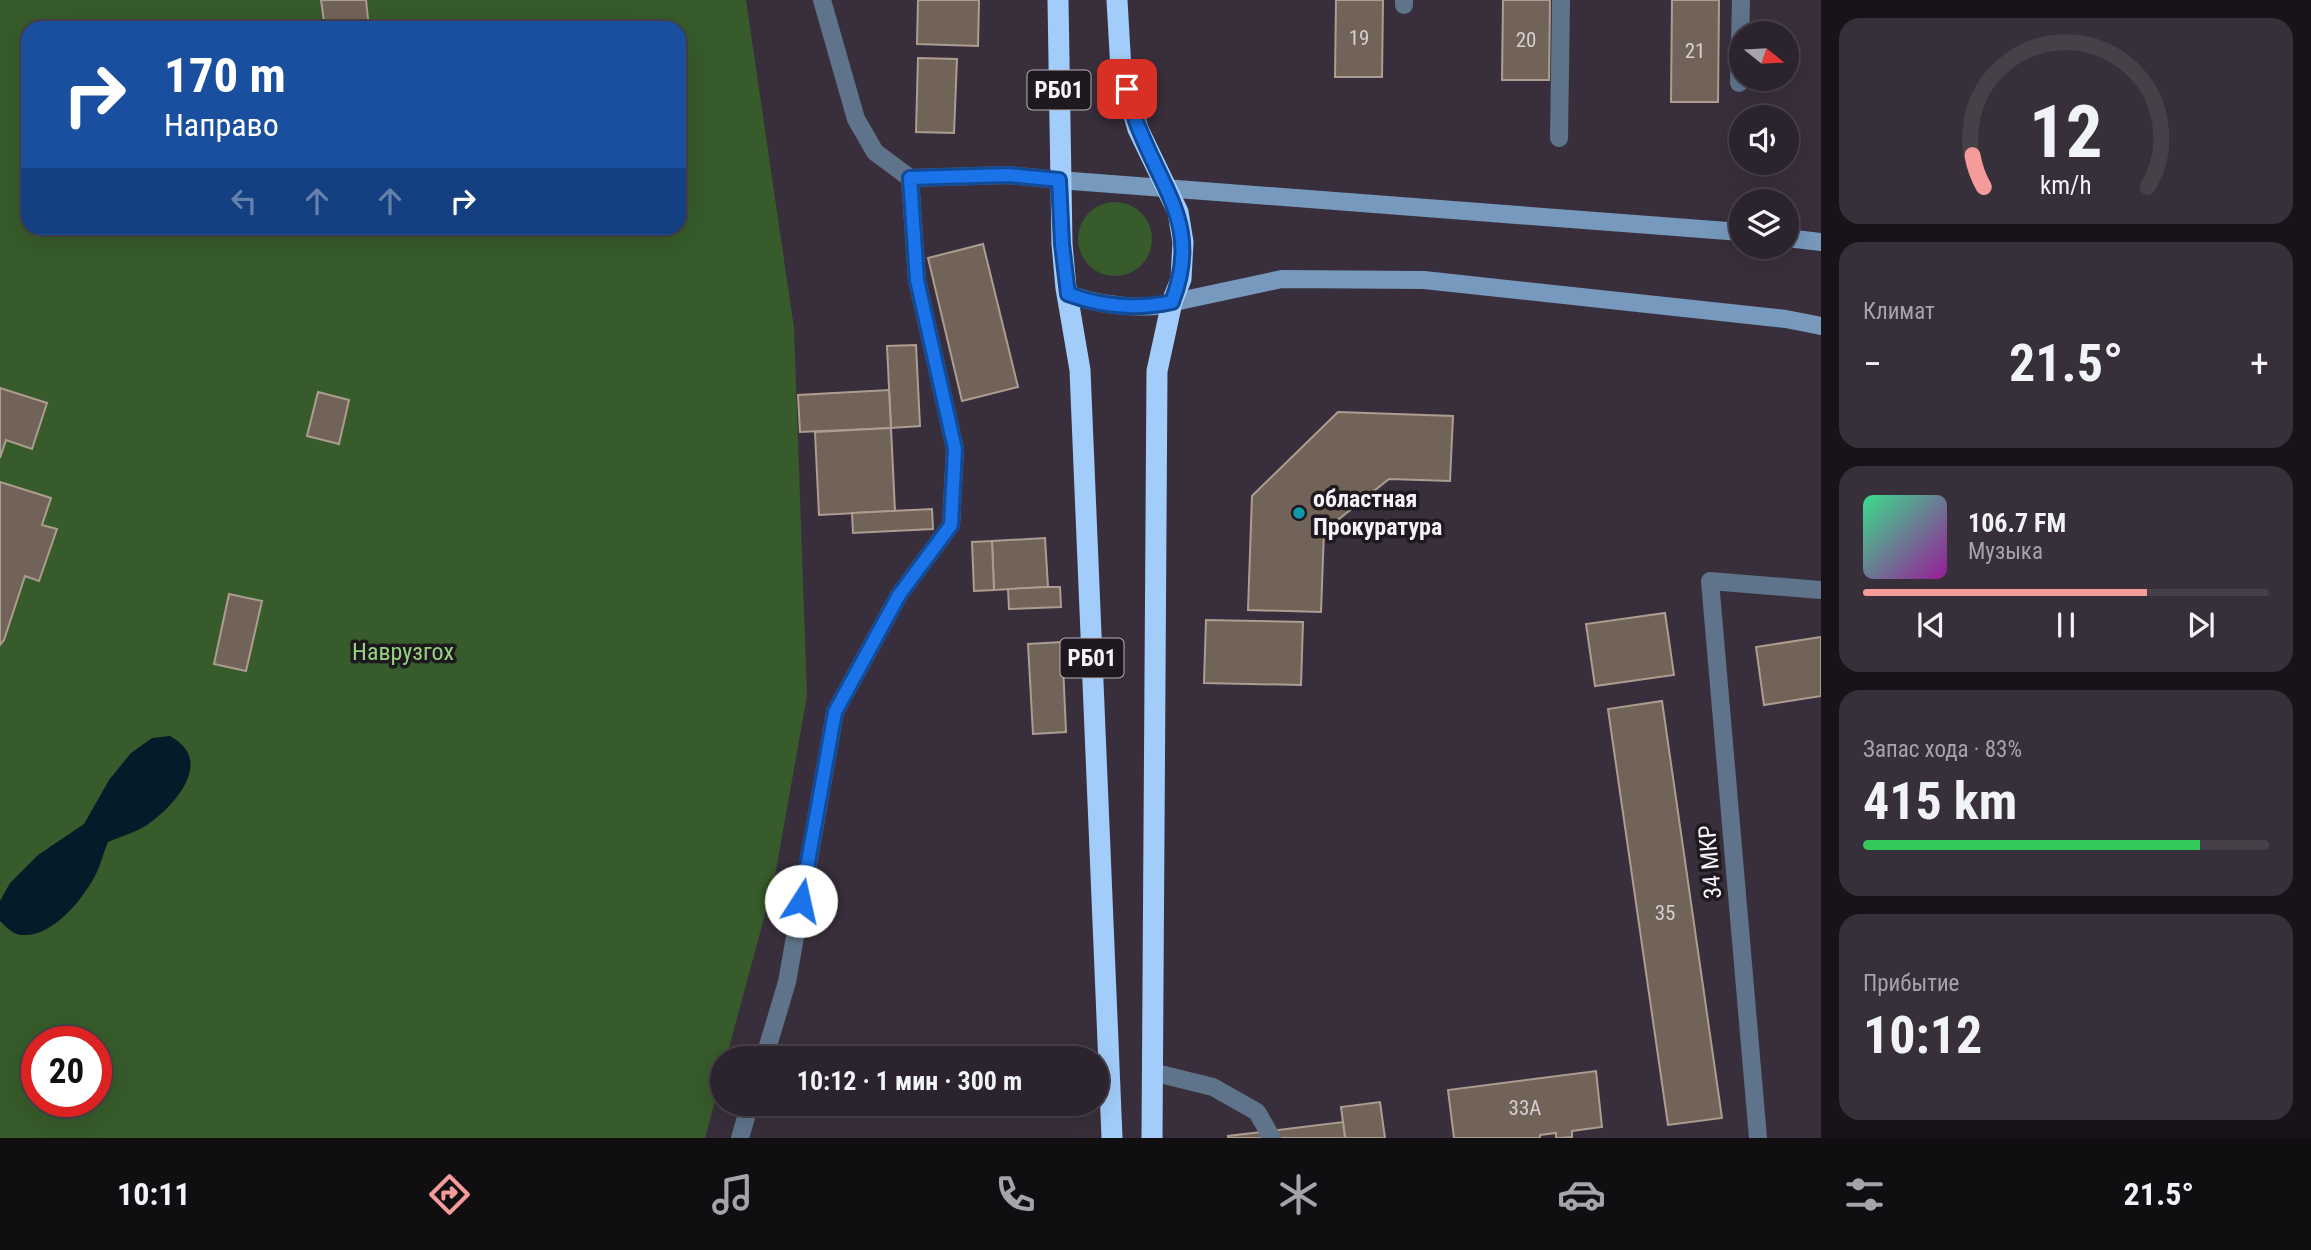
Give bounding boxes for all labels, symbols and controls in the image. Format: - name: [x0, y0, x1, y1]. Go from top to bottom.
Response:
- north arrow: [1729, 21, 1799, 91]
- map controls: [1729, 21, 1799, 259]
- house number: 19: [1349, 26, 1369, 50]
- house number: 20: [1516, 28, 1536, 52]
- house number: 21: [1685, 39, 1705, 63]
- text: 170 m: [164, 47, 286, 104]
- icon: right: [49, 49, 140, 140]
- pin: [1097, 59, 1157, 119]
- icon: arrive: [1108, 70, 1146, 108]
- road number: РБ01: [1028, 71, 1090, 110]
- text: 12: [2029, 89, 2103, 175]
- button: sound: [1729, 105, 1799, 175]
- text: Направо: [164, 106, 279, 144]
- text: km/h: [2040, 171, 2092, 200]
- icon: left: [225, 182, 263, 220]
- icon: ahead: [298, 182, 336, 220]
- icon: ahead: [371, 182, 409, 220]
- icon: right: [444, 182, 482, 220]
- button: layers: [1729, 189, 1799, 259]
- text: Климат: [1863, 298, 1935, 325]
- text: 21.5°: [2009, 333, 2123, 394]
- text: −: [1863, 342, 1882, 386]
- text: +: [2250, 342, 2269, 386]
- place label: областная Прокуратура: [1313, 485, 1442, 541]
- marker: областная Прокуратура: [1291, 505, 1307, 521]
- text: 106.7 FM: [1968, 508, 2066, 538]
- text: Музыка: [1968, 538, 2043, 565]
- icon: previous: [1912, 606, 1950, 644]
- icon: pause: [2047, 606, 2085, 644]
- icon: next: [2182, 606, 2220, 644]
- park label: Наврузгох: [352, 638, 454, 666]
- road number: РБ01: [1060, 638, 1124, 678]
- text: Запас хода · 83%: [1863, 736, 2022, 763]
- text: 415 km: [1863, 771, 2017, 832]
- street label: 34 МКР: [1693, 824, 1727, 900]
- position arrow: [764, 864, 838, 938]
- house number: 35: [1655, 901, 1675, 925]
- text: Прибытие: [1863, 970, 1959, 997]
- text: 10:12: [1863, 1005, 1982, 1066]
- speed limit sign: 20: [21, 1026, 112, 1117]
- text: 10:12 · 1 мин · 300 m: [797, 1066, 1022, 1096]
- house number: 33А: [1509, 1096, 1541, 1120]
- icon: directions: [425, 1170, 474, 1219]
- icon: music: [708, 1170, 757, 1219]
- icon: phone: [991, 1170, 1040, 1219]
- icon: climate: [1274, 1170, 1323, 1219]
- icon: car: [1557, 1170, 1606, 1219]
- icon: filters: [1840, 1170, 1889, 1219]
- text: 10:11: [117, 1175, 191, 1213]
- text: 21.5°: [2124, 1175, 2194, 1213]

